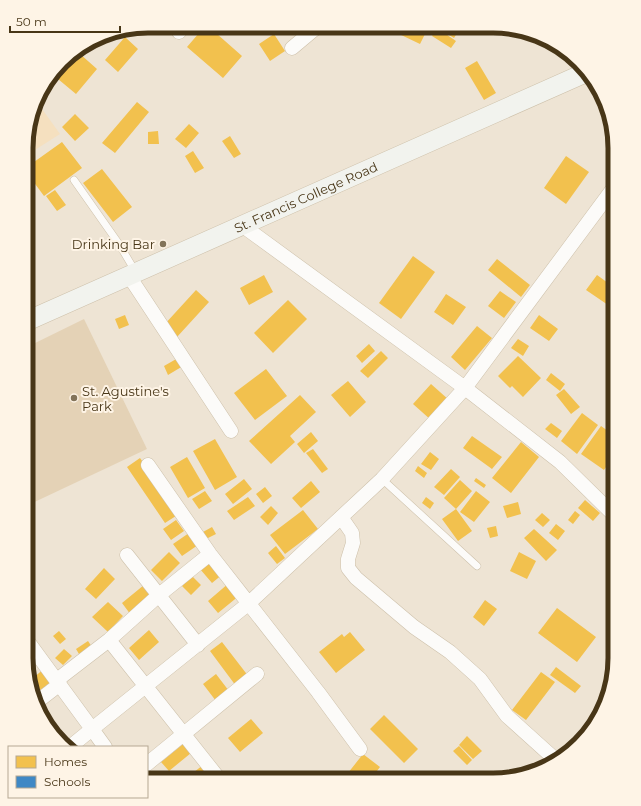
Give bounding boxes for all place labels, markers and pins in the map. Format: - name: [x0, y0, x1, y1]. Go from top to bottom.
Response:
- place label: Drinking Bar: [72, 236, 155, 252]
- marker: Drinking Bar: [158, 239, 168, 249]
- place label: St. Agustine's Park: [82, 383, 169, 414]
- marker: St. Agustine's Park: [69, 393, 79, 403]

